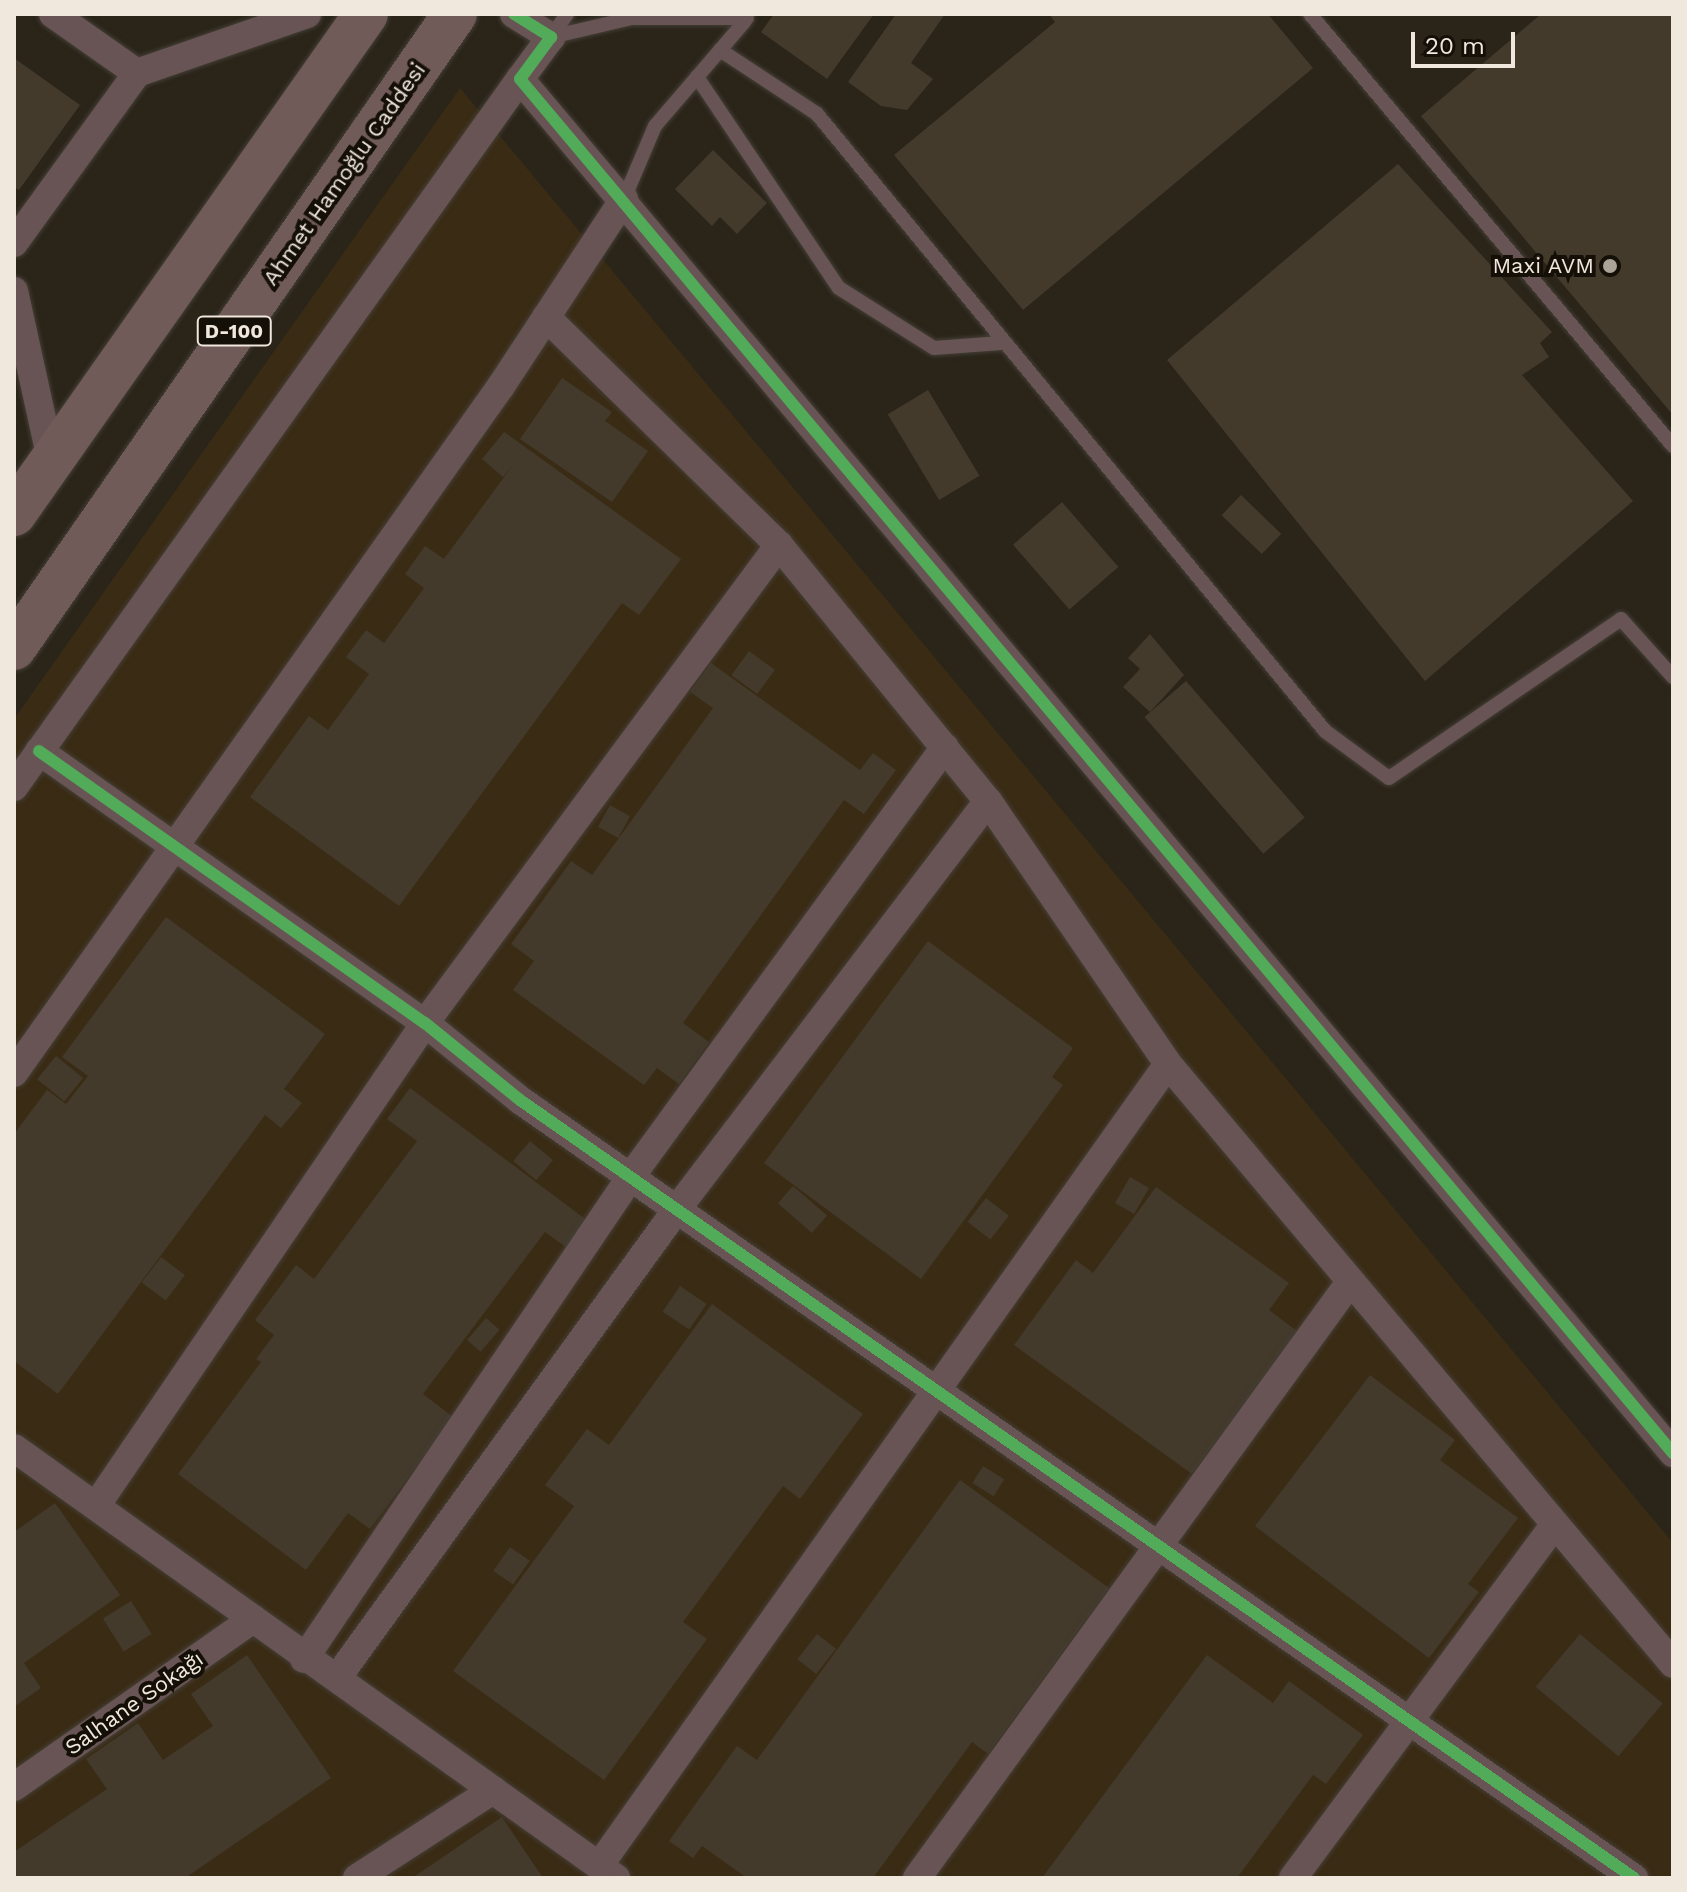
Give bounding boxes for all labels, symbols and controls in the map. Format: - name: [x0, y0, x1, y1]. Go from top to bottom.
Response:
- scale bar: [1415, 16, 1519, 66]
- text: 20 m: [1425, 32, 1485, 60]
- street label: Ahmet Hamoğlu Caddesi: [257, 58, 431, 290]
- place label: Maxi AVM: [1492, 253, 1594, 279]
- marker: Maxi AVM: [1601, 257, 1619, 275]
- road number: D-100: [196, 315, 272, 347]
- street label: Salhane Sokağı: [60, 1646, 208, 1760]

